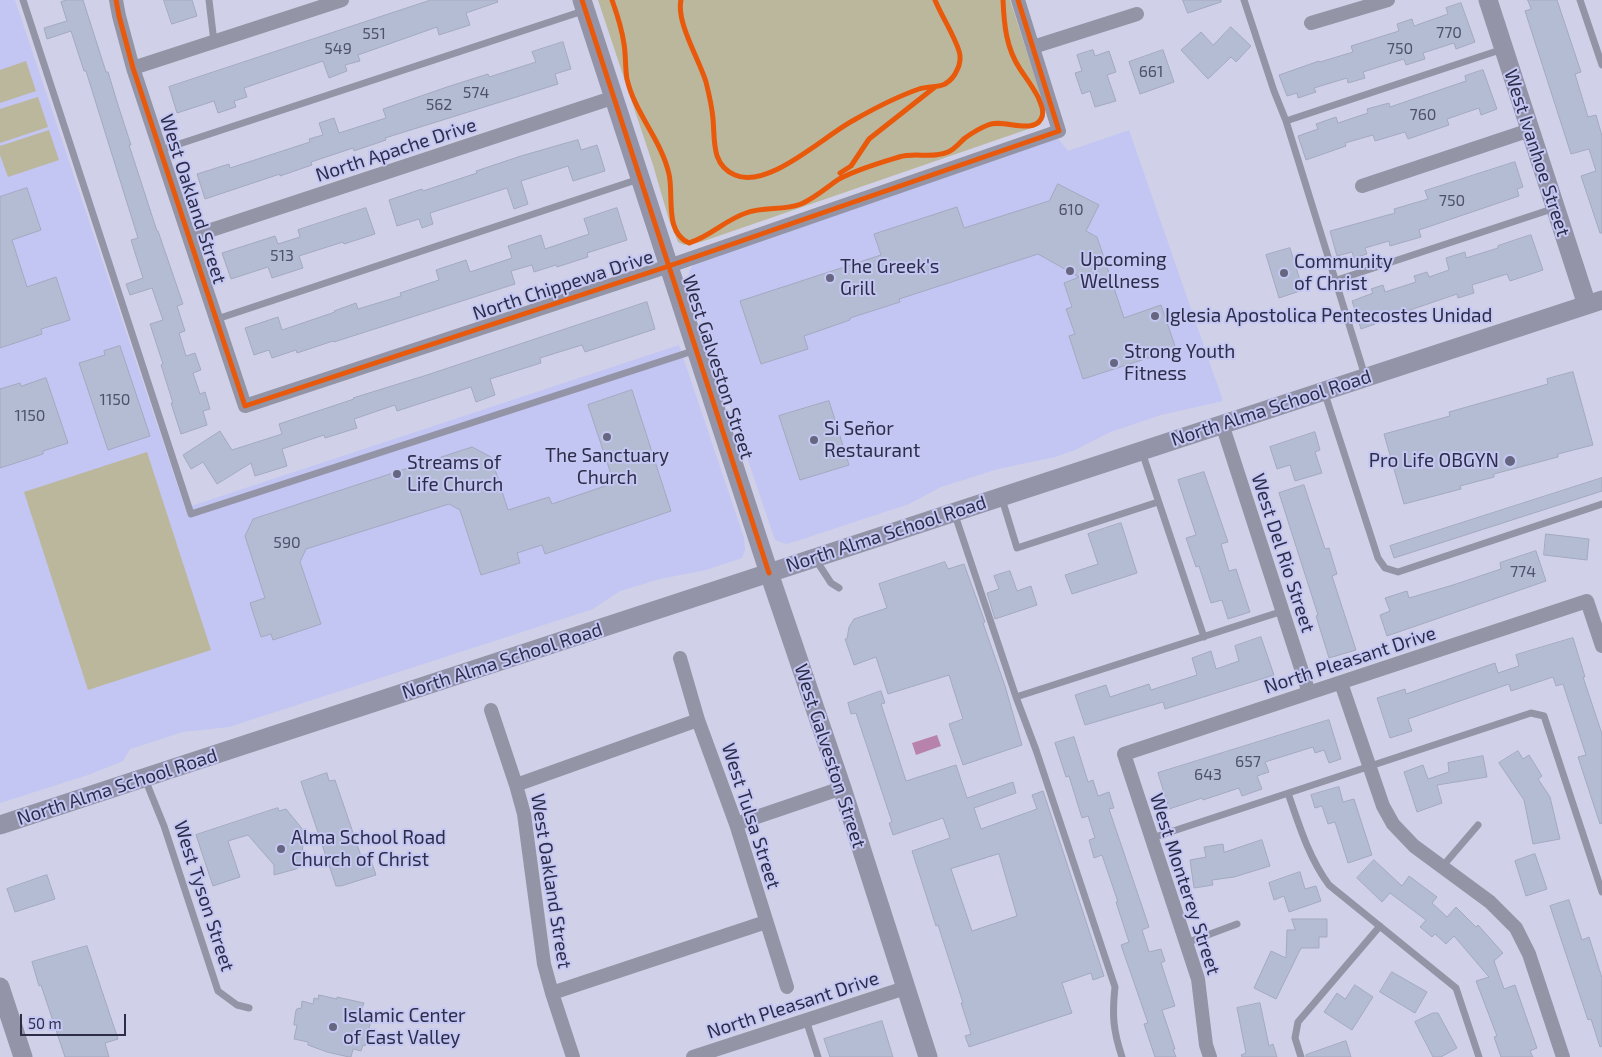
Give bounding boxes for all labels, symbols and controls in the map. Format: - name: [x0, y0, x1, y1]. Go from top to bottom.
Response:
- house number: 770: [1436, 23, 1462, 43]
- house number: 551: [362, 24, 386, 44]
- house number: 549: [324, 39, 352, 59]
- house number: 750: [1387, 39, 1413, 59]
- house number: 661: [1139, 62, 1163, 82]
- street label: West Ivanhoe Street: [1499, 66, 1575, 240]
- house number: 574: [463, 83, 489, 103]
- house number: 562: [426, 95, 452, 115]
- house number: 760: [1410, 105, 1436, 125]
- street label: West Oakland Street: [155, 111, 231, 287]
- street label: North Apache Drive: [313, 113, 479, 187]
- house number: 750: [1439, 191, 1465, 211]
- house number: 610: [1058, 200, 1084, 220]
- street label: North Chippewa Drive: [470, 245, 656, 325]
- house number: 513: [270, 246, 294, 266]
- place label: Upcoming Wellness: [1080, 249, 1167, 293]
- place label: Community of Christ: [1294, 251, 1393, 295]
- place label: The Greek's Grill: [840, 256, 940, 300]
- marker: Upcoming Wellness: [1064, 265, 1076, 277]
- marker: Community of Christ: [1278, 267, 1290, 279]
- street label: West Galveston Street: [677, 272, 759, 462]
- marker: The Greek's Grill: [824, 272, 836, 284]
- place label: Iglesia Apostolica Pentecostes Unidad: [1165, 305, 1492, 327]
- marker: Iglesia Apostolica Pentecostes Unidad: [1149, 310, 1161, 322]
- place label: Strong Youth Fitness: [1124, 341, 1235, 385]
- marker: Strong Youth Fitness: [1108, 357, 1120, 369]
- street label: North Alma School Road: [1168, 365, 1374, 451]
- house number: 1150: [100, 390, 130, 410]
- house number: 1150: [15, 406, 45, 426]
- place label: Si Señor Restaurant: [824, 418, 920, 462]
- marker: The Sanctuary Church: [601, 431, 613, 443]
- marker: Si Señor Restaurant: [808, 434, 820, 446]
- place label: The Sanctuary Church: [545, 445, 669, 489]
- place label: Pro Life OBGYN: [1369, 450, 1499, 472]
- place label: Streams of Life Church: [407, 452, 503, 496]
- marker: Pro Life OBGYN: [1503, 454, 1517, 468]
- marker: Streams of Life Church: [391, 468, 403, 480]
- street label: West Del Rio Street: [1247, 471, 1319, 635]
- street label: North Alma School Road: [783, 491, 989, 577]
- house number: 590: [273, 533, 301, 553]
- house number: 774: [1510, 562, 1536, 582]
- street label: North Alma School Road: [399, 618, 605, 704]
- street label: North Pleasant Drive: [1261, 621, 1439, 699]
- street label: West Galveston Street: [789, 661, 871, 851]
- street label: West Tulsa Street: [717, 740, 785, 892]
- street label: North Alma School Road: [14, 744, 220, 830]
- house number: 657: [1235, 752, 1261, 772]
- house number: 643: [1194, 765, 1222, 785]
- street label: West Monterey Street: [1145, 790, 1225, 978]
- street label: West Oakland Street: [526, 792, 576, 970]
- street label: West Tyson Street: [169, 818, 239, 974]
- place label: Alma School Road Church of Christ: [291, 827, 446, 871]
- marker: Alma School Road Church of Christ: [275, 843, 287, 855]
- street label: North Pleasant Drive: [704, 966, 882, 1044]
- scale bar: [22, 1004, 129, 1036]
- place label: Islamic Center of East Valley: [343, 1005, 466, 1049]
- text: 50 m: [28, 1014, 62, 1032]
- marker: Islamic Center of East Valley: [327, 1021, 339, 1033]

